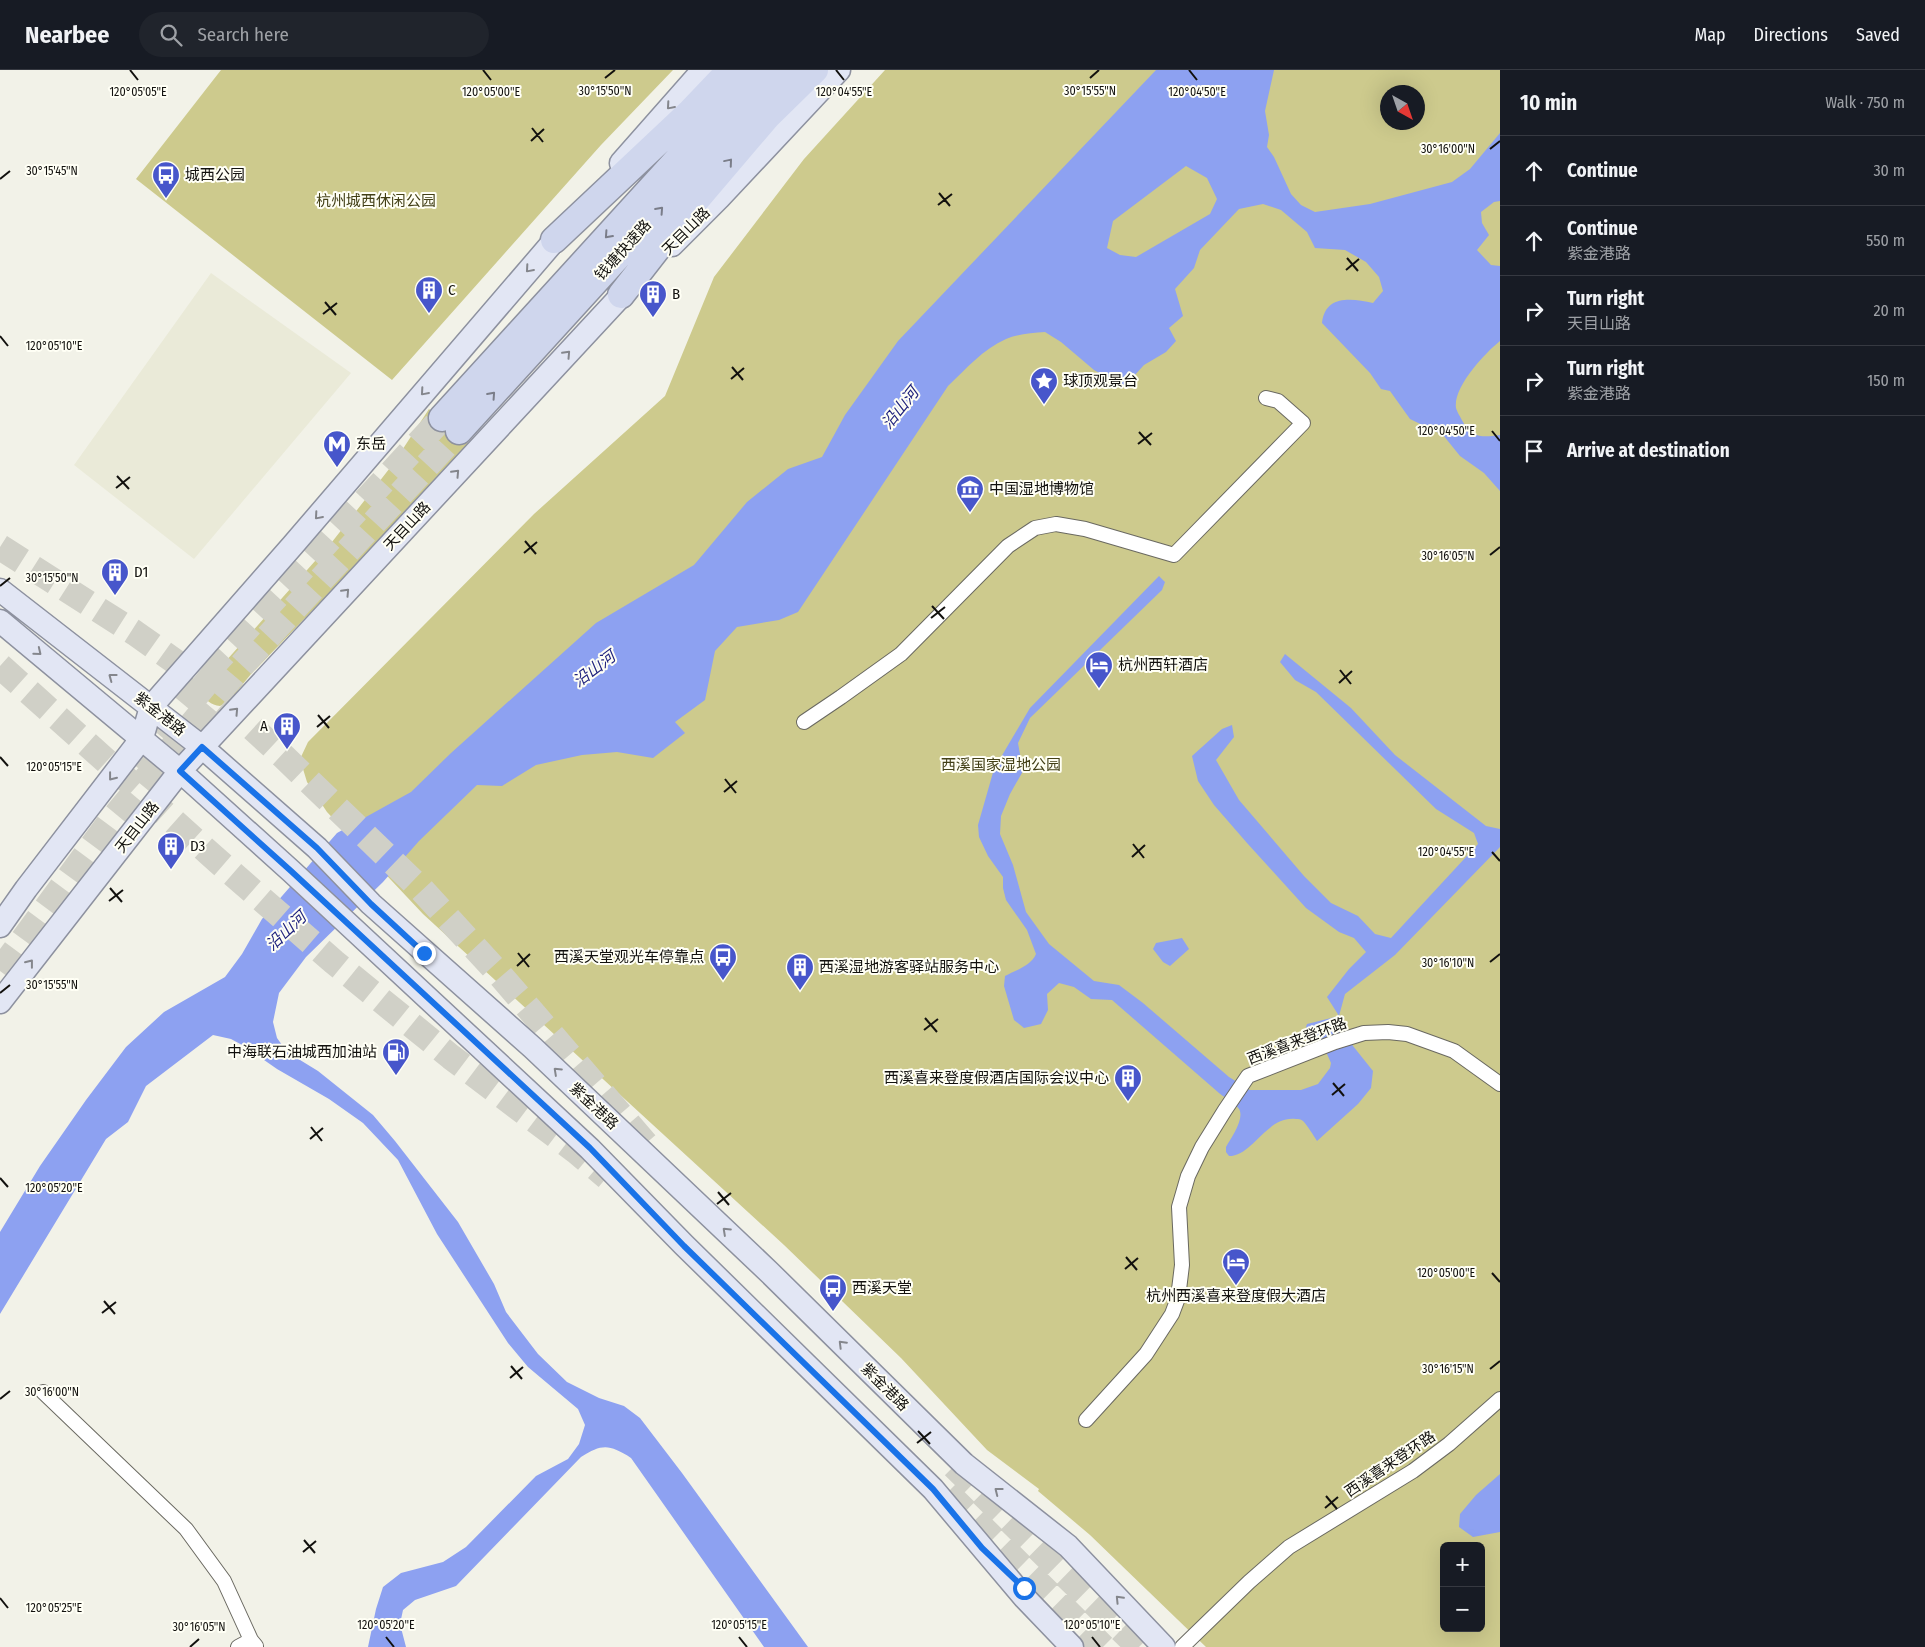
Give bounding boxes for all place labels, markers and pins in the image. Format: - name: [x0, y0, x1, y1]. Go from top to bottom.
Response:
- bus stop icon: 城西公园: [151, 160, 181, 199]
- place label: 城西公园: [185, 166, 245, 184]
- building icon: C: [414, 275, 444, 314]
- building icon: B: [638, 279, 668, 318]
- place label: C: [448, 281, 456, 299]
- place label: B: [672, 285, 680, 303]
- place icon: 球顶观景台: [1029, 366, 1059, 405]
- place label: 球顶观景台: [1063, 372, 1138, 390]
- metro station icon: 东岳: [322, 429, 352, 468]
- place label: 东岳: [356, 435, 386, 453]
- museum icon: 中国湿地博物馆: [955, 474, 985, 513]
- place label: 中国湿地博物馆: [989, 480, 1094, 498]
- building icon: D1: [100, 557, 130, 596]
- place label: D1: [134, 563, 148, 581]
- hotel icon: 杭州西轩酒店: [1084, 650, 1114, 689]
- place label: 杭州西轩酒店: [1118, 656, 1208, 674]
- building icon: A: [272, 711, 302, 750]
- place label: A: [260, 717, 268, 735]
- building icon: D3: [156, 831, 186, 870]
- place label: D3: [190, 837, 205, 855]
- bus stop icon: 西溪天堂观光车停靠点: [708, 942, 738, 981]
- place label: 西溪天堂观光车停靠点: [554, 948, 704, 966]
- building icon: 西溪湿地游客驿站服务中心: [785, 952, 815, 991]
- place label: 西溪湿地游客驿站服务中心: [819, 958, 999, 976]
- fuel station icon: 中海联石油城西加油站: [381, 1037, 411, 1076]
- place label: 中海联石油城西加油站: [227, 1043, 377, 1061]
- building icon: 西溪喜来登度假酒店国际会议中心: [1113, 1063, 1143, 1102]
- place label: 西溪喜来登度假酒店国际会议中心: [884, 1069, 1109, 1087]
- hotel icon: 杭州西溪喜来登度假大酒店: [1221, 1247, 1251, 1286]
- bus stop icon: 西溪天堂: [818, 1273, 848, 1312]
- place label: 西溪天堂: [852, 1279, 912, 1297]
- place label: 杭州西溪喜来登度假大酒店: [1146, 1287, 1326, 1305]

